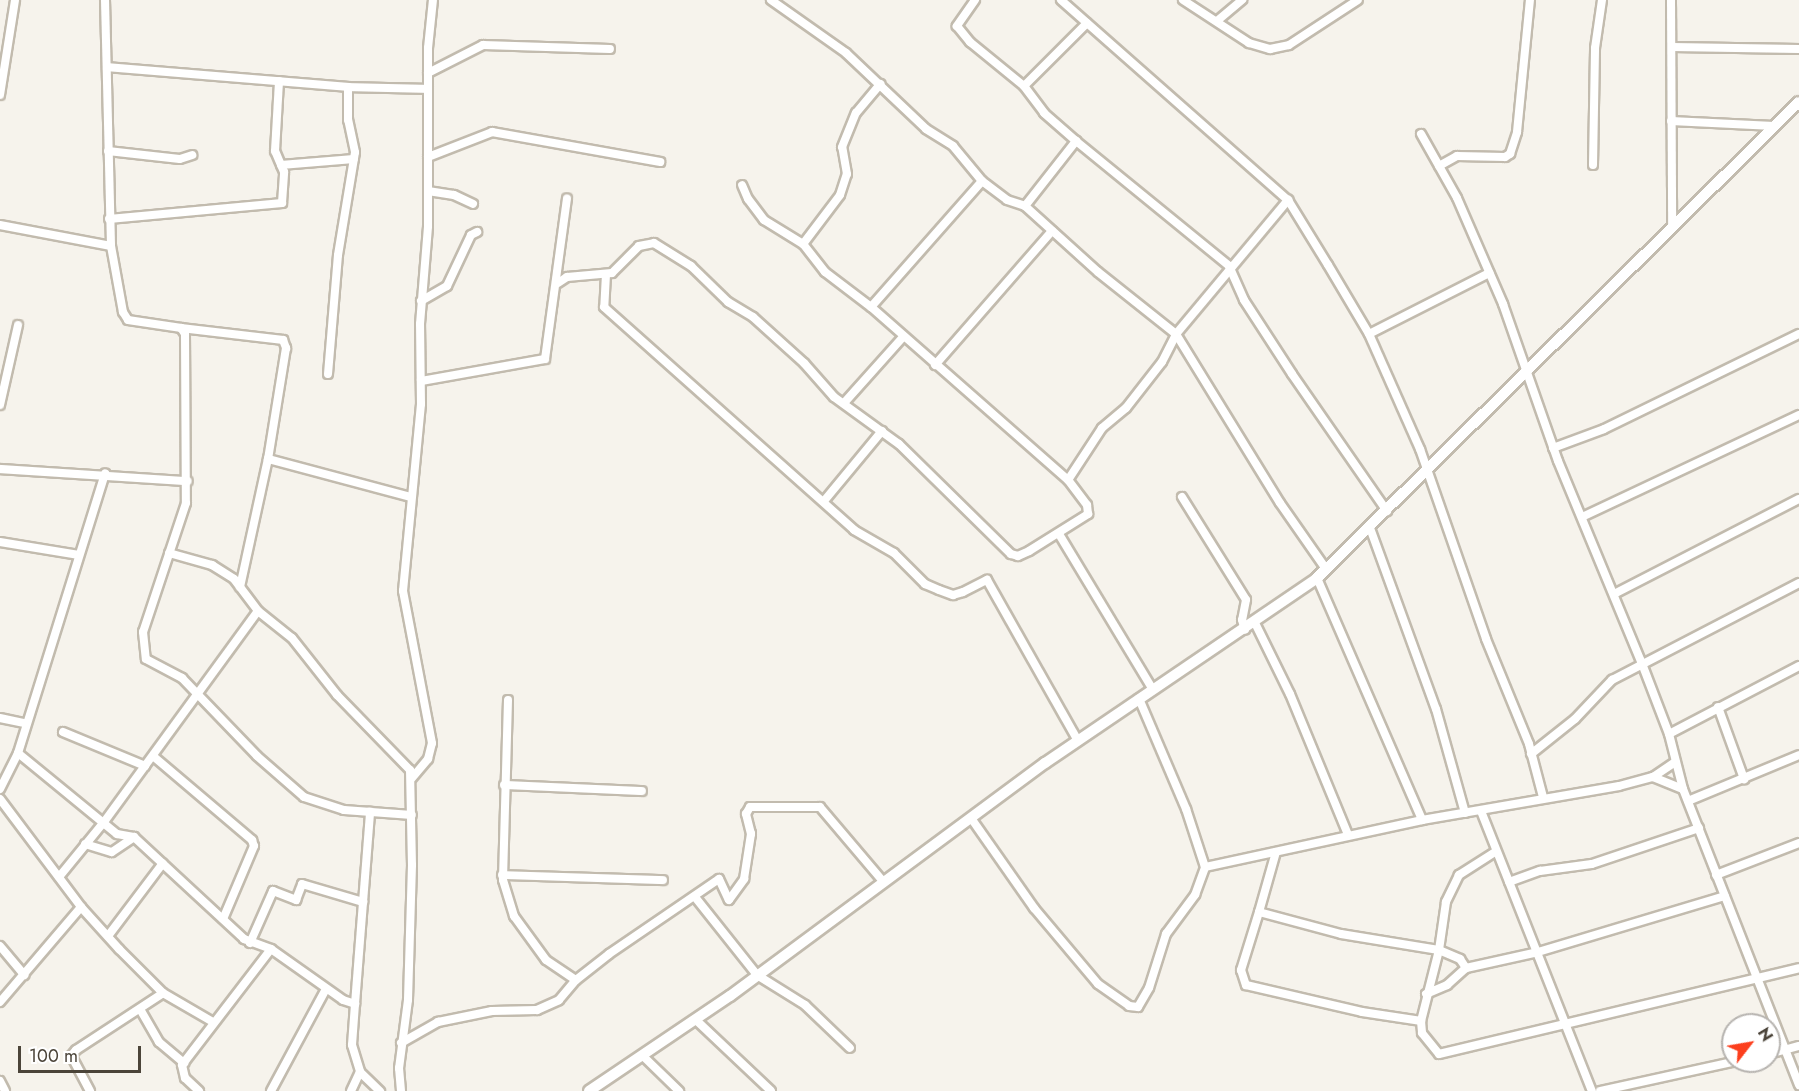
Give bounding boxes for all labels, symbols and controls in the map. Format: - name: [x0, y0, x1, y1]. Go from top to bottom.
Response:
- north arrow: [1721, 1013, 1781, 1073]
- text: N: [1752, 1023, 1778, 1046]
- scale bar: [21, 1034, 144, 1072]
- text: 100 m: [29, 1043, 78, 1069]

